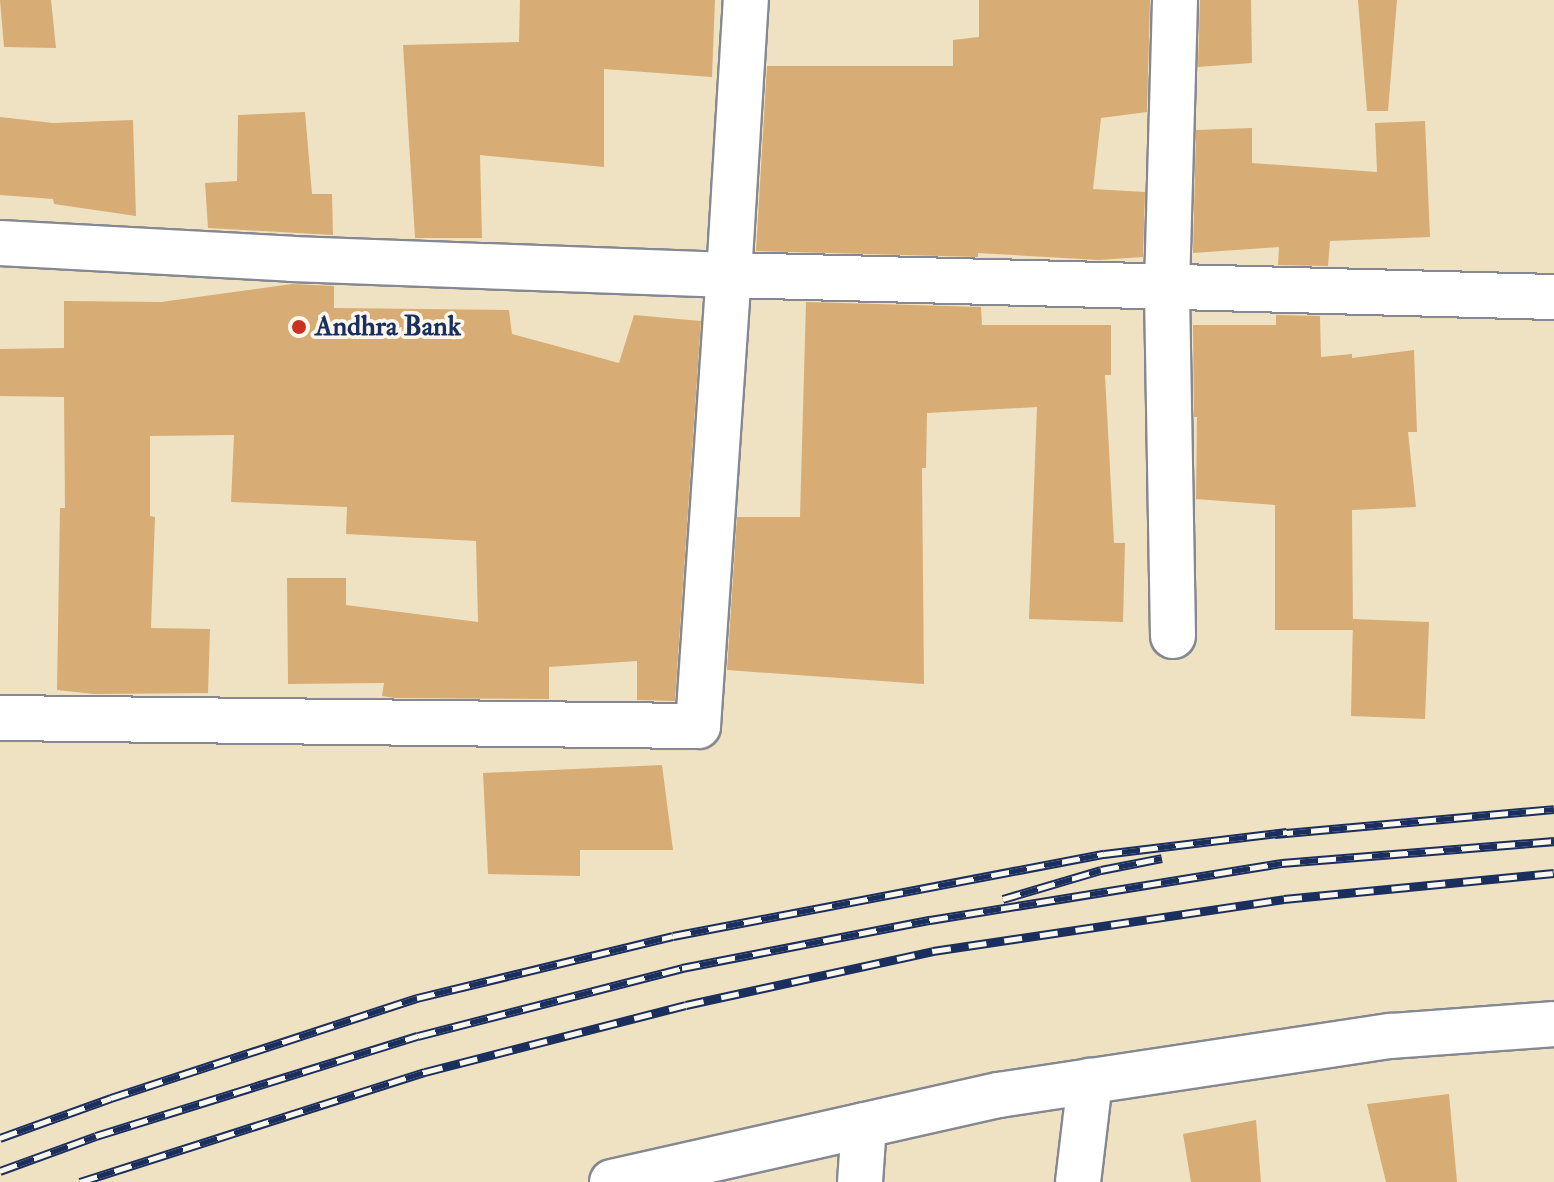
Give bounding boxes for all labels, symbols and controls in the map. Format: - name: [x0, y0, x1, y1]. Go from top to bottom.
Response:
- place label: Andhra Bank: [315, 310, 461, 344]
- marker: Andhra Bank: [290, 318, 308, 336]

